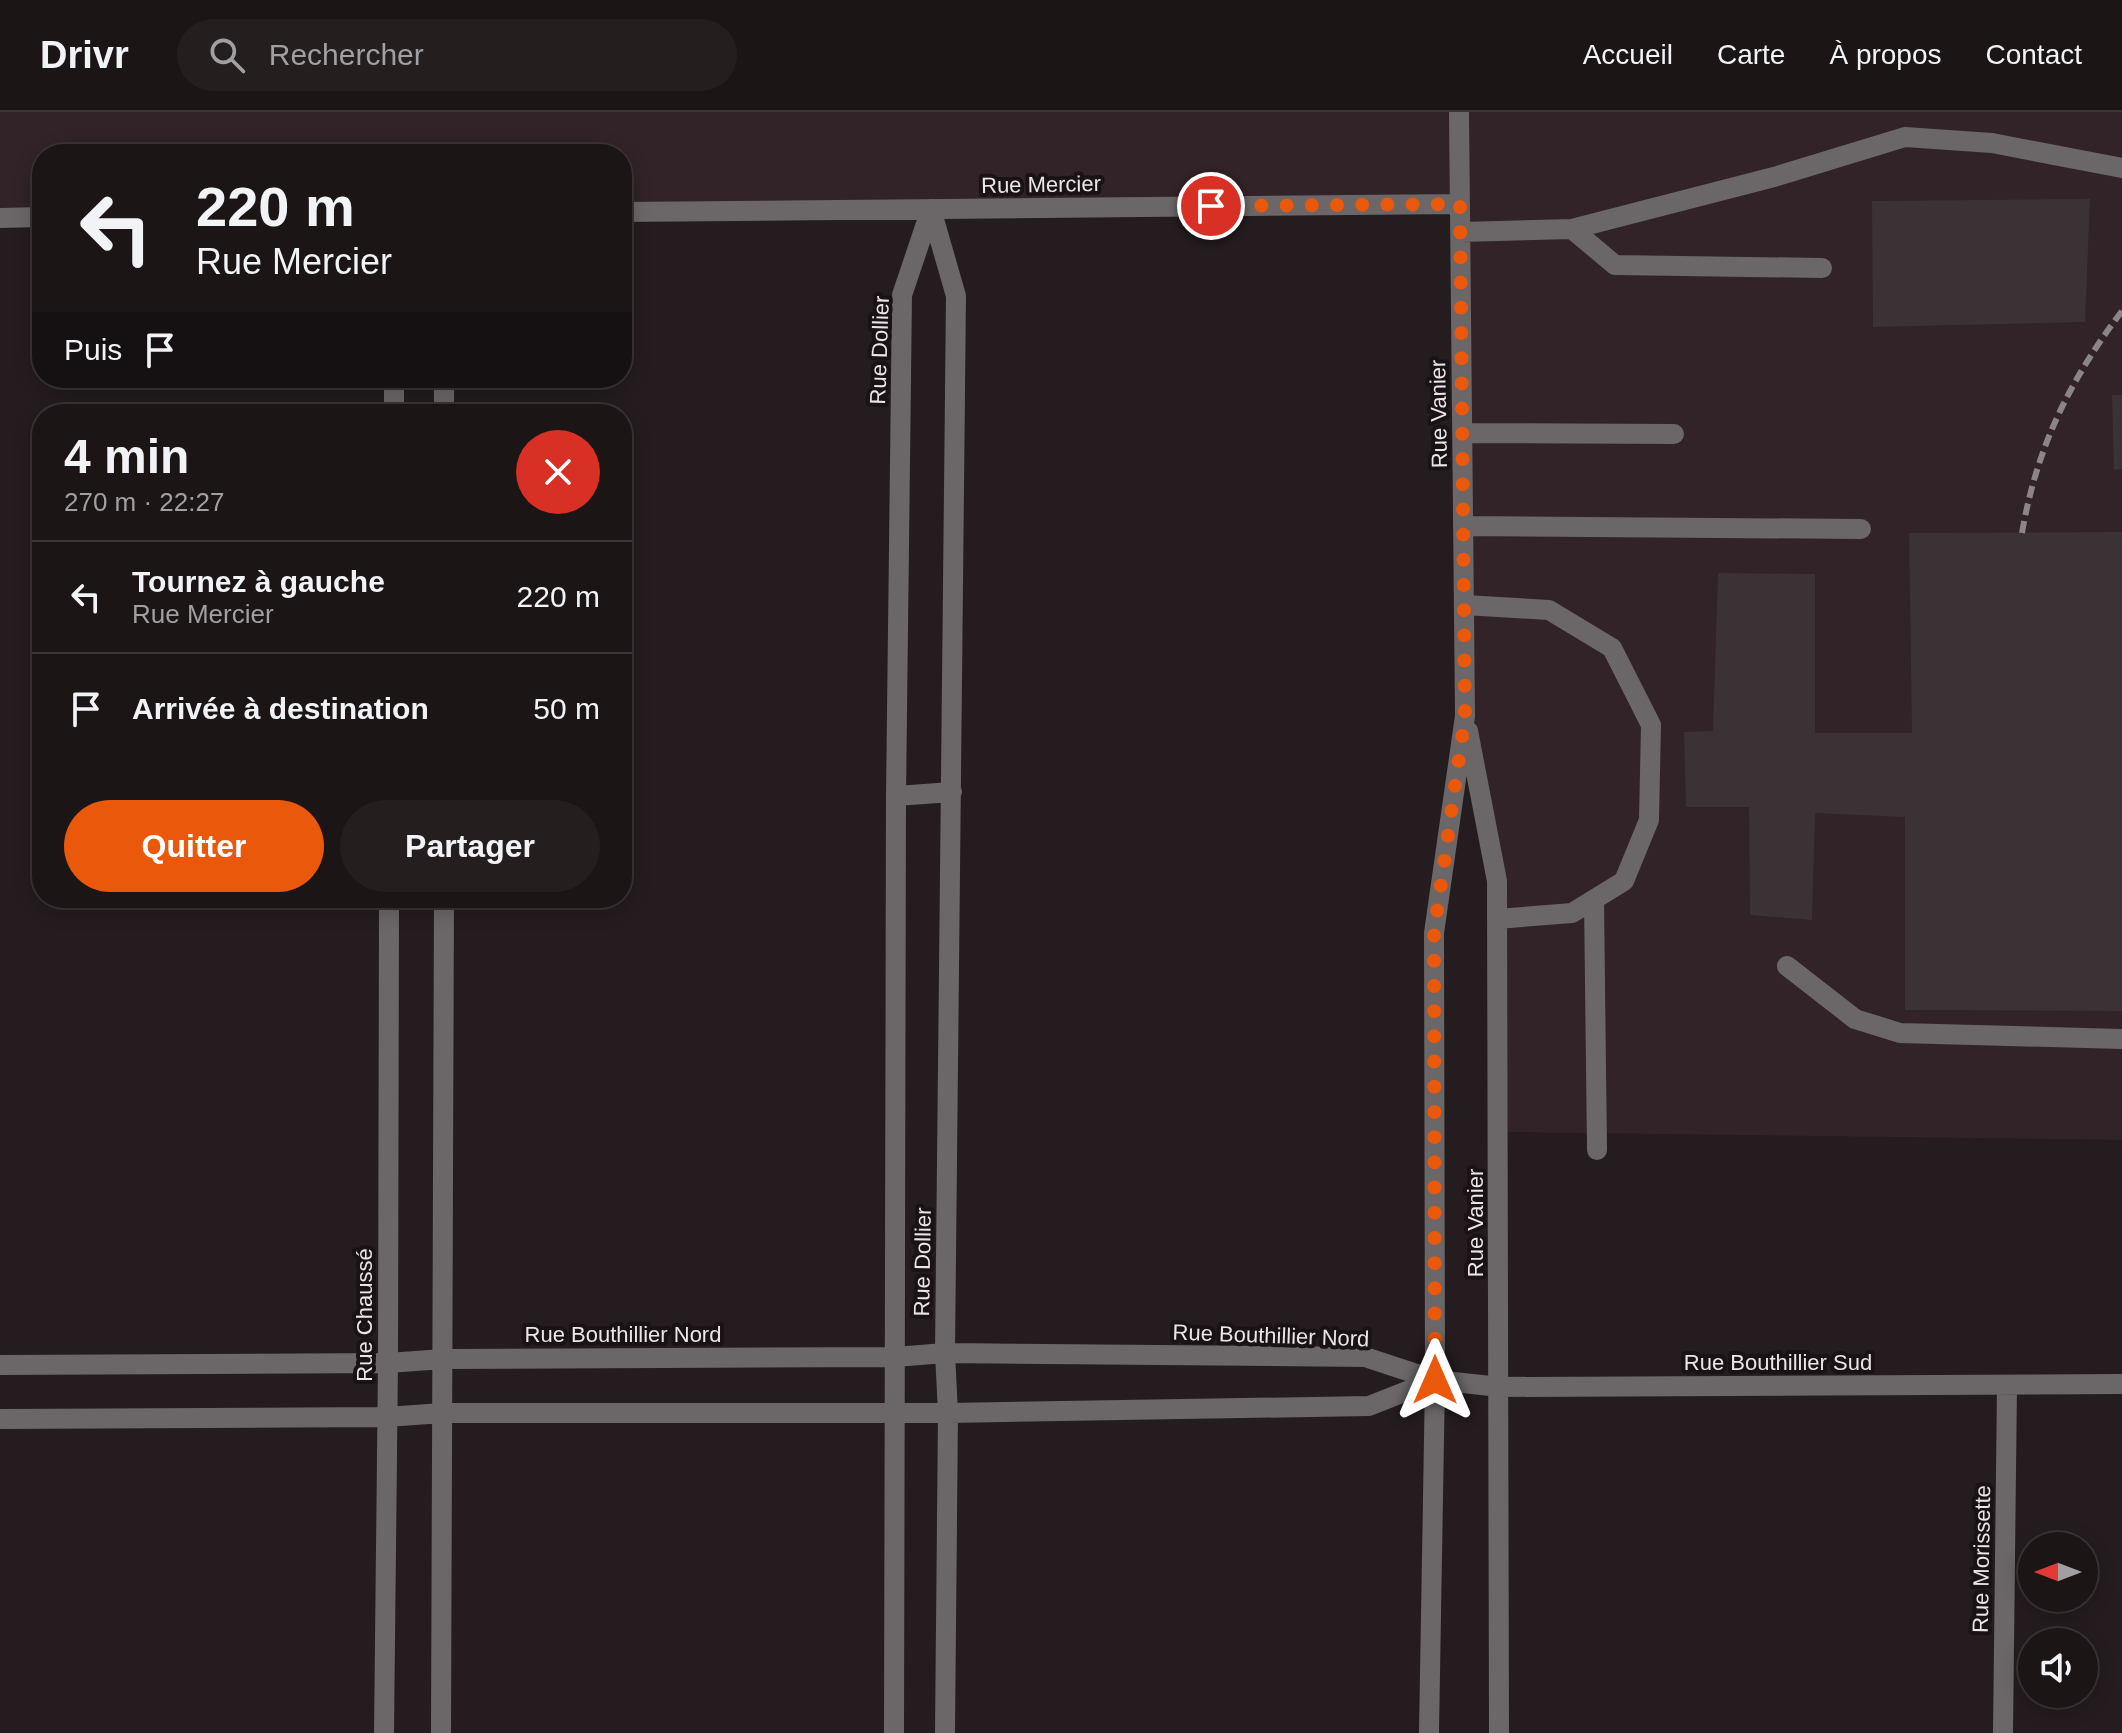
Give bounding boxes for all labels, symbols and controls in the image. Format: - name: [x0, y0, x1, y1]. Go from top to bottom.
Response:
- search box: [177, 19, 737, 91]
- icon: search: [205, 33, 249, 77]
- text: Drivr: [40, 34, 129, 76]
- text: Rechercher: [269, 38, 424, 71]
- text: Accueil: [1583, 39, 1673, 70]
- text: Carte: [1717, 39, 1785, 70]
- text: À propos: [1829, 39, 1942, 70]
- text: Contact: [1986, 39, 2082, 70]
- street label: Rue Mercier: [981, 171, 1101, 198]
- pin: [1177, 172, 1245, 240]
- text: 220 m: [196, 175, 355, 238]
- icon: left: [64, 176, 168, 280]
- icon: arrive: [1189, 184, 1233, 228]
- text: Rue Mercier: [196, 241, 392, 282]
- street label: Rue Dollier: [865, 295, 894, 405]
- icon: arrive: [138, 328, 182, 372]
- text: Puis: [64, 333, 122, 366]
- street label: Rue Vanier: [1425, 360, 1452, 468]
- text: 4 min: [64, 430, 189, 483]
- button: close: [516, 430, 600, 514]
- text: 270 m · 22:27: [64, 487, 224, 517]
- text: Tournez à gauche: [132, 565, 385, 598]
- icon: left: [64, 575, 108, 619]
- text: 220 m: [517, 580, 600, 613]
- text: Rue Mercier: [132, 599, 274, 629]
- icon: arrive: [64, 687, 108, 731]
- text: Arrivée à destination: [132, 692, 429, 725]
- text: 50 m: [533, 692, 600, 725]
- button: Quitter: [64, 800, 324, 892]
- button: Partager: [340, 800, 600, 892]
- street label: Rue Vanier: [1463, 1169, 1488, 1277]
- street label: Rue Dollier: [909, 1207, 936, 1317]
- street label: Rue Chaussé: [352, 1248, 377, 1382]
- street label: Rue Bouthillier Nord: [1172, 1320, 1370, 1351]
- street label: Rue Bouthillier Nord: [525, 1322, 721, 1347]
- position arrow: [1393, 1338, 1477, 1422]
- street label: Rue Bouthillier Sud: [1684, 1350, 1872, 1375]
- street label: Rue Morissette: [1968, 1485, 1995, 1633]
- north arrow: [2018, 1532, 2098, 1612]
- map controls: [2018, 1532, 2098, 1708]
- button: sound: [2018, 1628, 2098, 1708]

